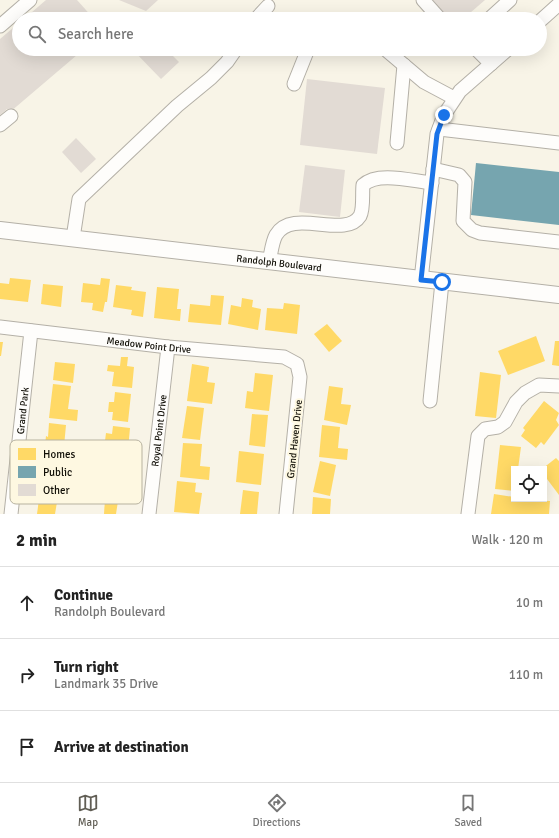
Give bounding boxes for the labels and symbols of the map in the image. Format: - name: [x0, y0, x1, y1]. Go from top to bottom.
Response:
- route end: [435, 106, 453, 124]
- street label: Randolph Boulevard: [236, 253, 322, 274]
- route start: [433, 273, 451, 291]
- street label: Meadow Point Drive: [106, 335, 192, 356]
- street label: Grand Park: [15, 387, 32, 435]
- street label: Royal Point Drive: [149, 394, 170, 467]
- street label: Grand Haven Drive: [285, 399, 305, 479]
- legend: [10, 440, 142, 504]
- text: Homes: [43, 448, 75, 461]
- text: Public: [43, 466, 72, 479]
- text: Other: [43, 484, 70, 497]

